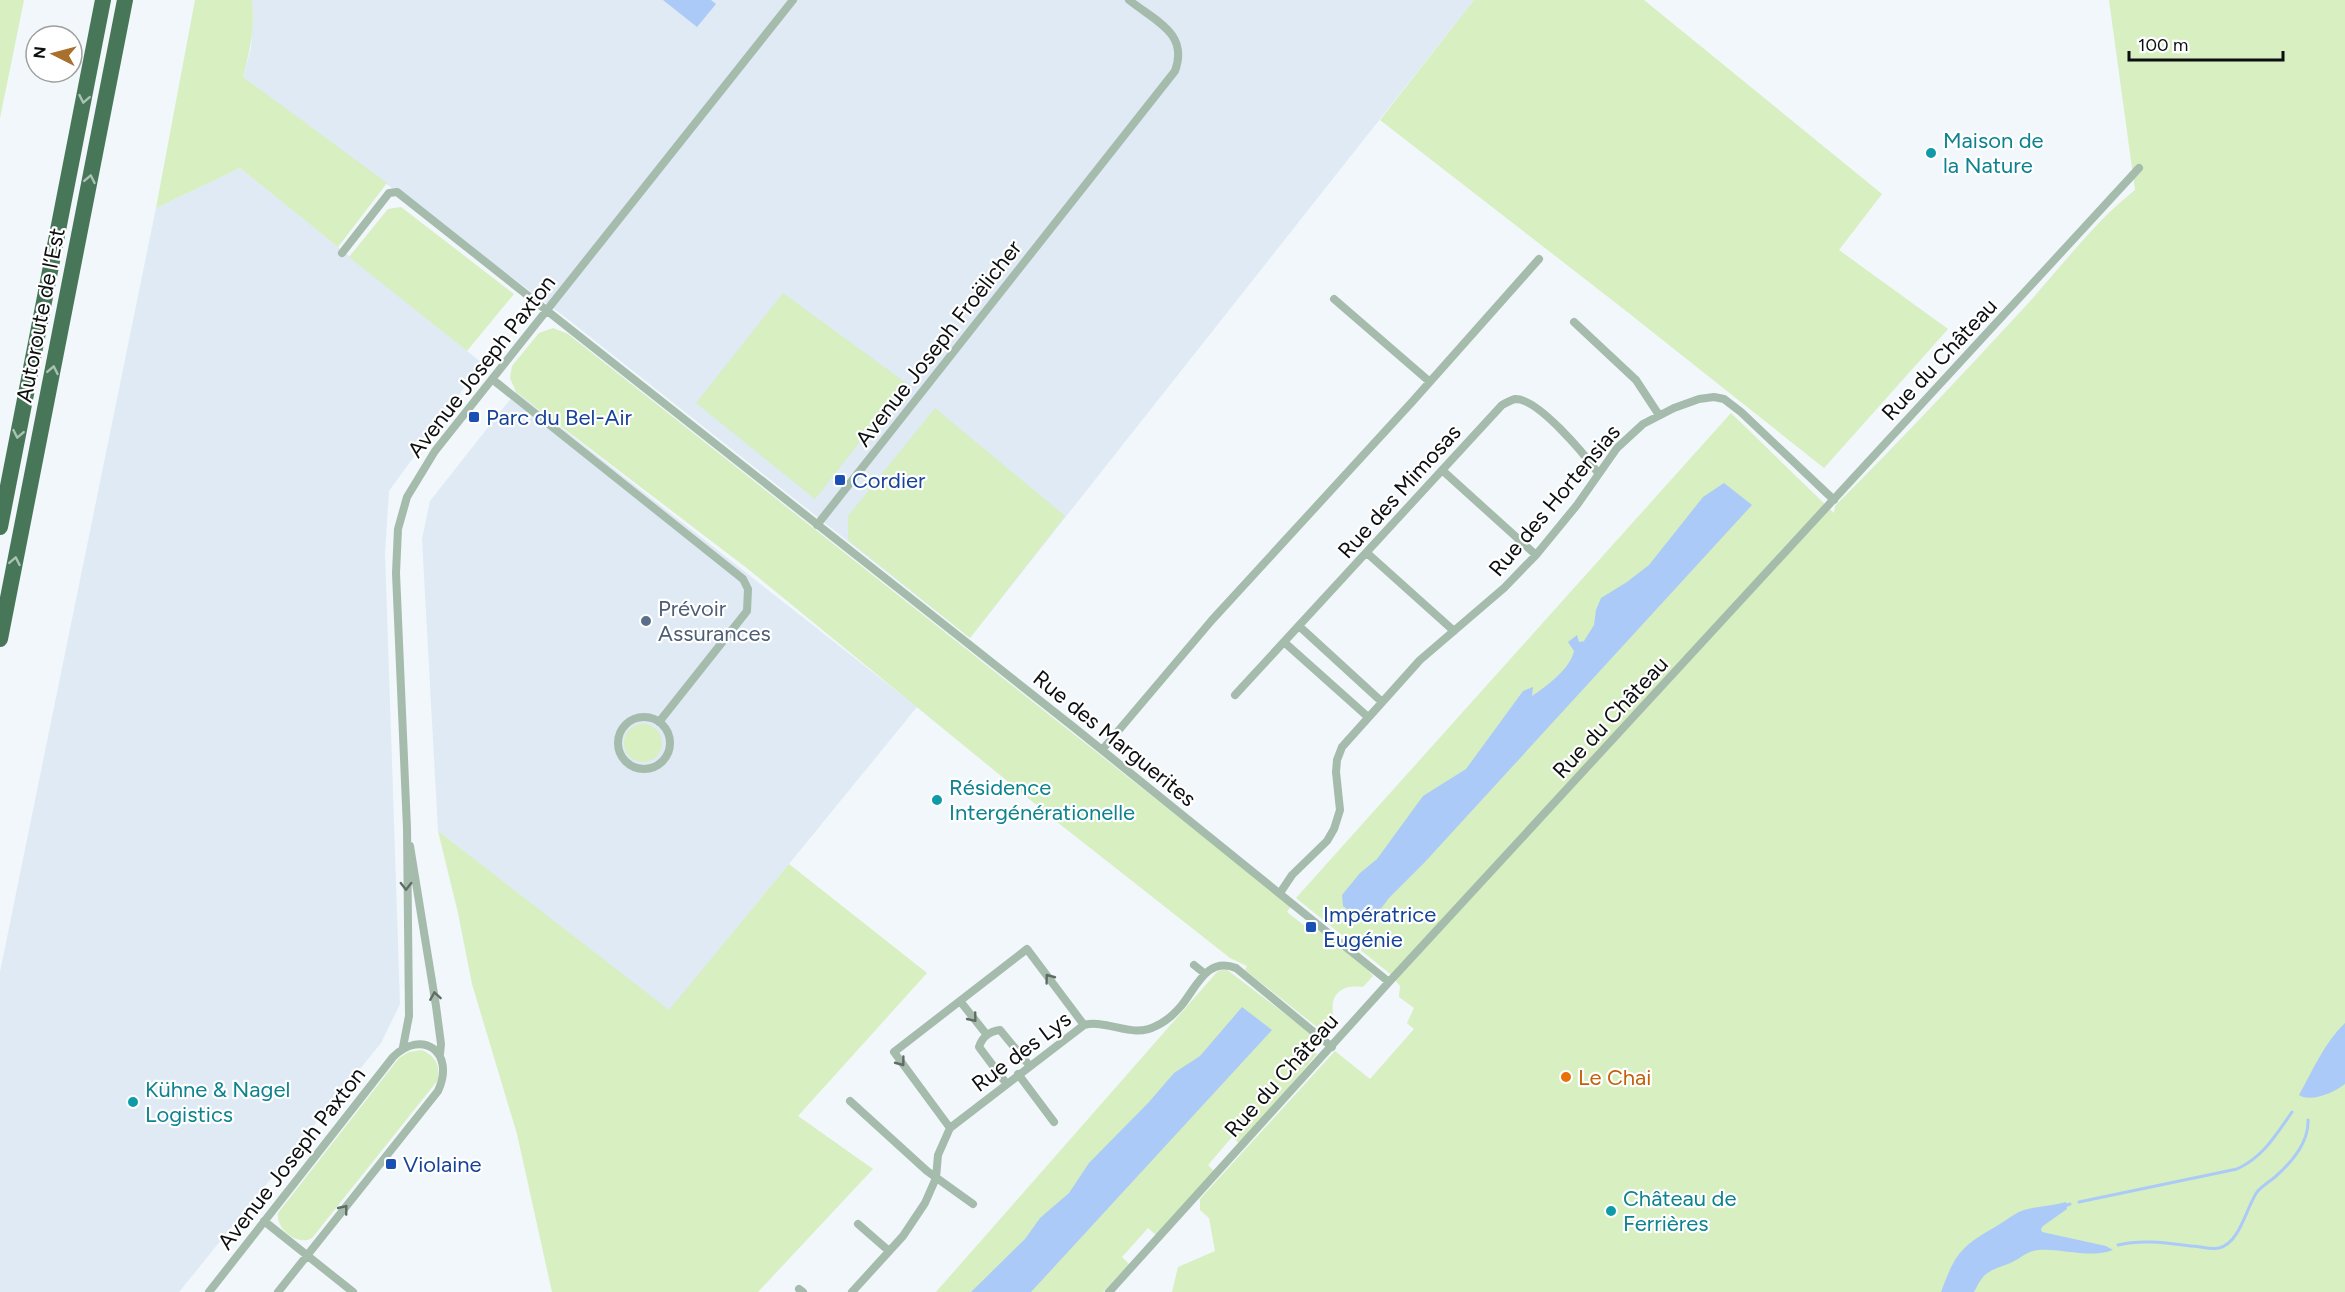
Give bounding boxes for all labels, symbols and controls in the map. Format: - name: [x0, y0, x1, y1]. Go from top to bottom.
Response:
- north arrow: [24, 24, 84, 84]
- scale bar: [2129, 24, 2284, 62]
- text: 100 m: [2138, 34, 2188, 56]
- text: N: [29, 45, 50, 60]
- one-way arrow: [78, 93, 91, 103]
- place label: Maison de la Nature: [1943, 127, 2044, 179]
- marker: Maison de la Nature: [1924, 146, 1938, 160]
- one-way arrow: [83, 174, 96, 184]
- street label: Autoroute de l’Est: [10, 226, 71, 405]
- street label: Avenue Joseph Froëlicher: [849, 234, 1028, 452]
- street label: Avenue Joseph Paxton: [402, 270, 561, 463]
- street label: Rue du Château: [1876, 293, 2003, 426]
- one-way arrow: [46, 365, 59, 375]
- place label: Parc du Bel-Air: [486, 404, 633, 431]
- marker: Parc du Bel-Air: [467, 410, 481, 424]
- street label: Rue des Mimosas: [1332, 419, 1467, 564]
- street label: Rue des Hortensias: [1483, 419, 1626, 582]
- one-way arrow: [12, 429, 25, 439]
- place label: Cordier: [852, 467, 926, 494]
- marker: Cordier: [833, 473, 847, 487]
- one-way arrow: [8, 557, 21, 567]
- place label: Prévoir Assurances: [658, 595, 771, 647]
- marker: Prévoir Assurances: [639, 614, 653, 628]
- street label: Rue du Château: [1547, 651, 1674, 784]
- street label: Rue des Marguerites: [1028, 664, 1202, 812]
- place label: Résidence Intergénérationelle: [949, 774, 1135, 826]
- marker: Résidence Intergénérationelle: [930, 793, 944, 807]
- one-way arrow: [400, 882, 412, 891]
- place label: Impératrice Eugénie: [1323, 901, 1436, 953]
- marker: Impératrice Eugénie: [1304, 920, 1318, 934]
- one-way arrow: [1045, 974, 1056, 985]
- one-way arrow: [429, 992, 442, 1002]
- street label: Rue des Lys: [966, 1005, 1076, 1097]
- street label: Rue du Château: [1219, 1008, 1344, 1143]
- one-way arrow: [966, 1012, 977, 1023]
- one-way arrow: [894, 1055, 905, 1066]
- street label: Avenue Joseph Paxton: [212, 1062, 371, 1255]
- place label: Le Chai: [1578, 1064, 1651, 1091]
- marker: Le Chai: [1559, 1070, 1573, 1084]
- place label: Kühne & Nagel Logistics: [145, 1076, 290, 1128]
- marker: Kühne & Nagel Logistics: [126, 1095, 140, 1109]
- place label: Violaine: [403, 1151, 482, 1178]
- marker: Violaine: [384, 1157, 398, 1171]
- place label: Château de Ferrières: [1623, 1185, 1736, 1237]
- marker: Château de Ferrières: [1604, 1204, 1618, 1218]
- one-way arrow: [336, 1205, 347, 1216]

